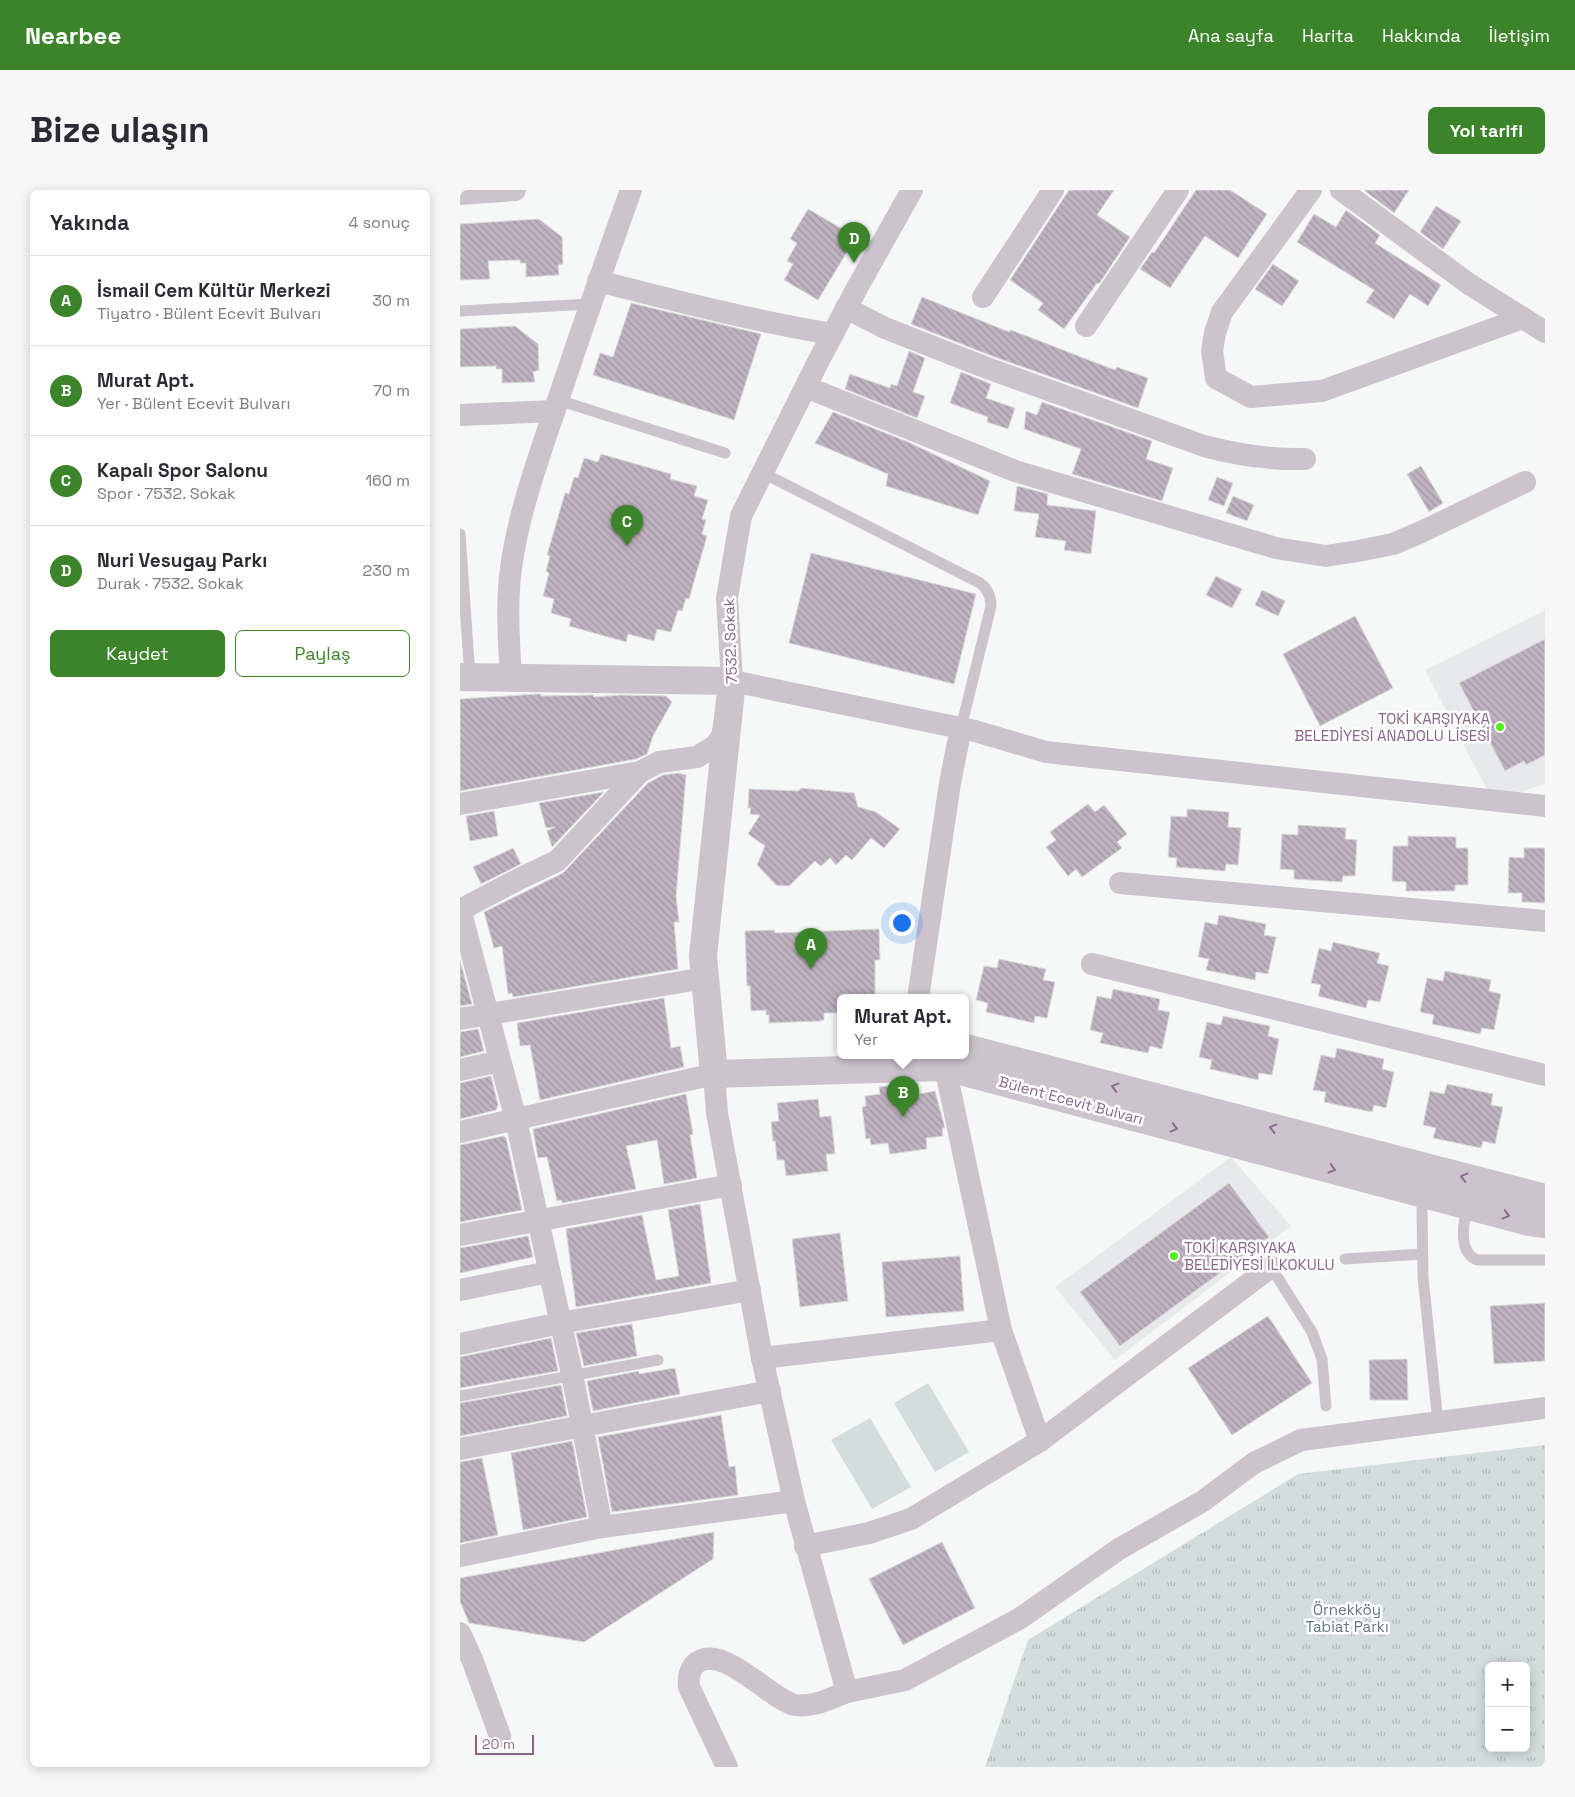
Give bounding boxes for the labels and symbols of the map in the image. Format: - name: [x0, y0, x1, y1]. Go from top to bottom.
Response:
- pin: D: [838, 222, 870, 263]
- pin: C: [611, 505, 643, 546]
- street label: 7532. Sokak: [719, 598, 741, 684]
- place label: TOKİ KARŞIYAKA BELEDİYESİ ANADOLU LİSESİ: [1294, 709, 1491, 745]
- marker: TOKİ KARŞIYAKA BELEDİYESİ ANADOLU LİSESİ: [1494, 721, 1506, 733]
- your location: [889, 910, 915, 936]
- pin: A: [795, 928, 827, 969]
- street label: Bülent Ecevit Bulvarı: [997, 1072, 1145, 1128]
- pin: B: [887, 1076, 919, 1117]
- one-way arrow: [1111, 1082, 1120, 1093]
- one-way arrow: [1170, 1122, 1178, 1132]
- one-way arrow: [1268, 1123, 1277, 1134]
- one-way arrow: [1327, 1164, 1335, 1174]
- one-way arrow: [1460, 1173, 1468, 1183]
- one-way arrow: [1501, 1210, 1509, 1220]
- place label: TOKİ KARŞIYAKA BELEDİYESİ İLKOKULU: [1184, 1238, 1335, 1274]
- marker: TOKİ KARŞIYAKA BELEDİYESİ İLKOKULU: [1168, 1250, 1180, 1262]
- park label: Örnekköy Tabiat Parkı: [1305, 1600, 1389, 1636]
- scale bar: [475, 1732, 534, 1755]

